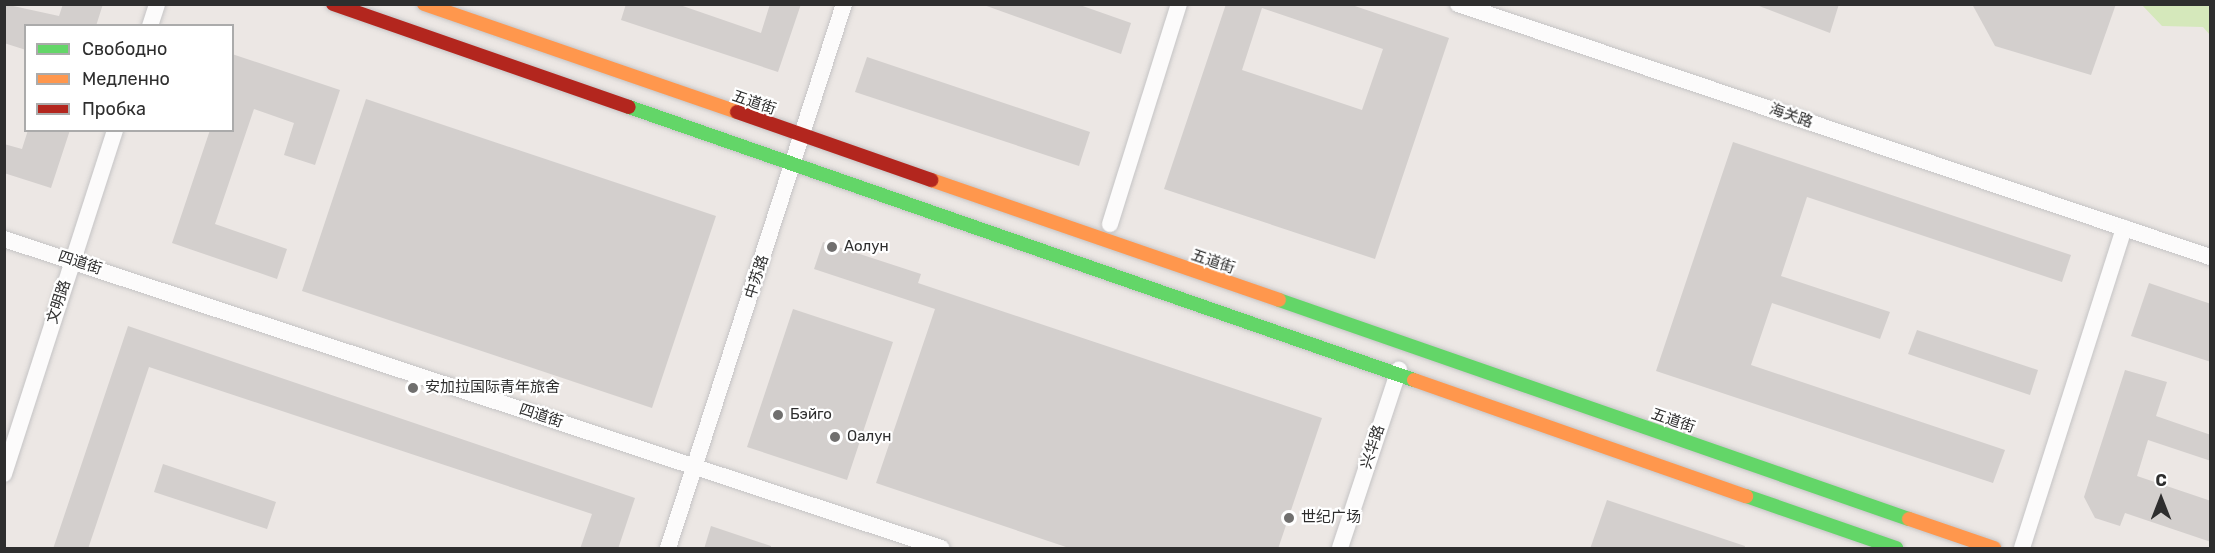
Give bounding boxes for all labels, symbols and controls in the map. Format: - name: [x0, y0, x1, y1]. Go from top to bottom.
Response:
- legend: [24, 24, 234, 132]
- text: Свободно: [82, 38, 167, 60]
- text: Медленно: [82, 68, 170, 90]
- street label: 五道街: [730, 87, 778, 119]
- text: Пробка: [82, 98, 146, 120]
- street label: 海关路: [1767, 100, 1815, 132]
- place label: Аолун: [844, 238, 889, 256]
- marker: Аолун: [825, 240, 839, 254]
- street label: 五道街: [1189, 246, 1237, 278]
- street label: 四道街: [56, 247, 104, 279]
- street label: 中苏路: [741, 253, 773, 301]
- street label: 文明路: [43, 278, 75, 326]
- place label: 安加拉国际青年旅舍: [425, 379, 560, 397]
- marker: 安加拉国际青年旅舍: [406, 381, 420, 395]
- street label: 四道街: [517, 400, 565, 432]
- street label: 五道街: [1649, 405, 1697, 437]
- place label: Бэйго: [790, 406, 832, 424]
- marker: Бэйго: [771, 408, 785, 422]
- street label: 兴华路: [1357, 423, 1389, 471]
- place label: Оалун: [847, 428, 891, 446]
- marker: Оалун: [828, 430, 842, 444]
- north arrow: [2131, 469, 2191, 529]
- text: С: [2155, 471, 2167, 490]
- place label: 世纪广场: [1301, 509, 1361, 527]
- marker: 世纪广场: [1282, 511, 1296, 525]

